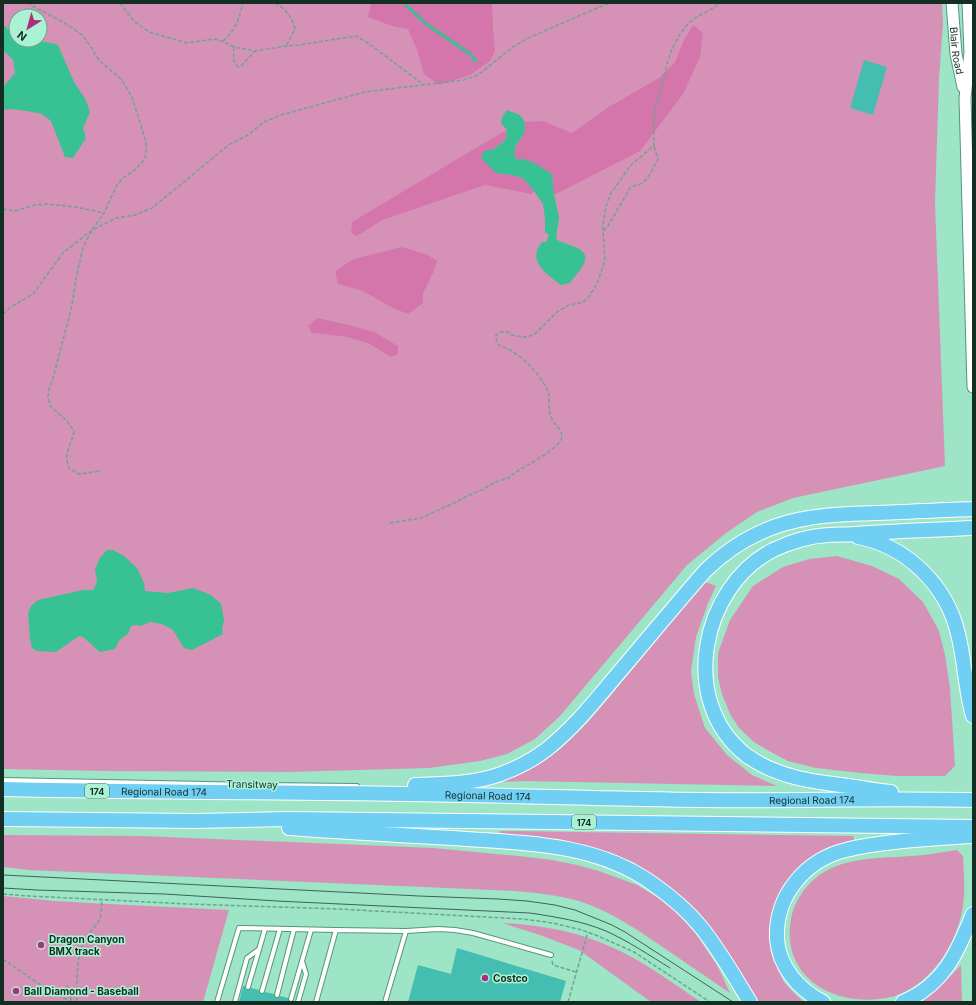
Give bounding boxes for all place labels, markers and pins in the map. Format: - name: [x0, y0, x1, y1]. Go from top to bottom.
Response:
- place label: Dragon Canyon BMX track: [49, 933, 124, 957]
- marker: Dragon Canyon BMX track: [36, 940, 46, 950]
- place label: Costco: [493, 972, 528, 984]
- marker: Costco: [480, 973, 490, 983]
- place label: Ball Diamond - Baseball: [24, 985, 139, 997]
- marker: Ball Diamond - Baseball: [11, 986, 21, 996]

